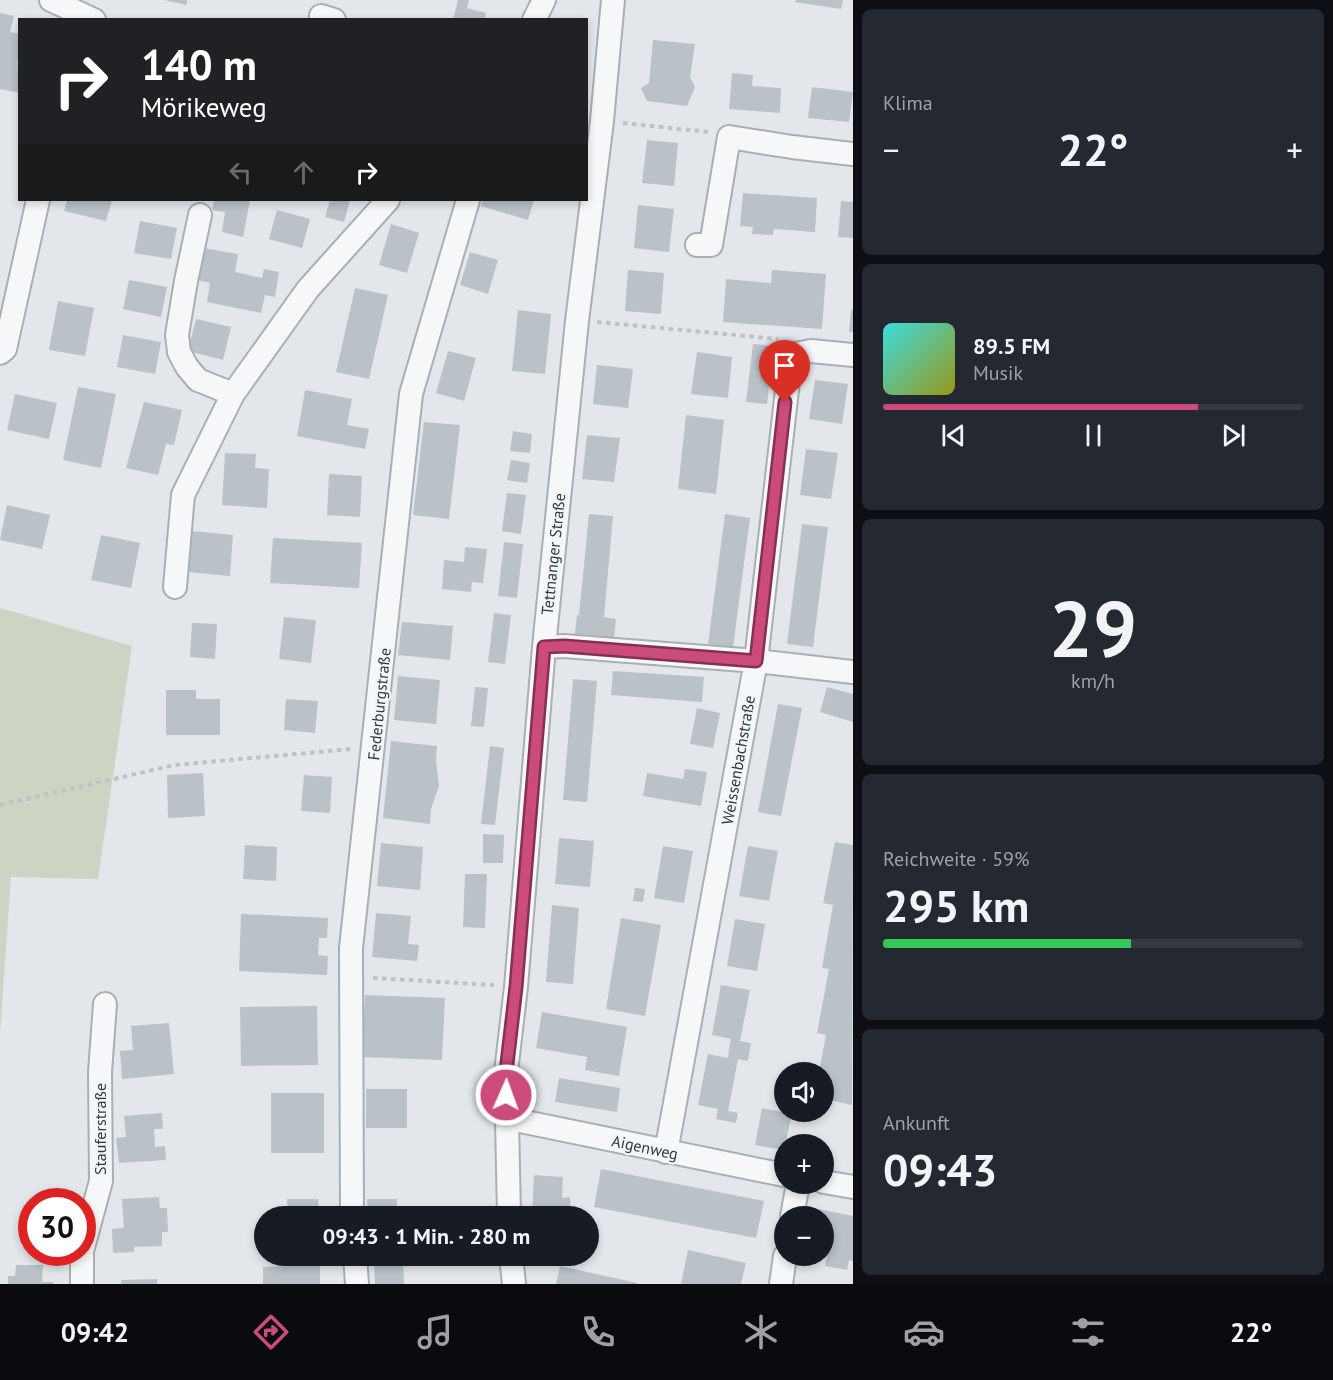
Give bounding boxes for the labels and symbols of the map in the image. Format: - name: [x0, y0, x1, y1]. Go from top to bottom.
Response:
- pin: [759, 340, 810, 402]
- street label: Tettnanger Straße: [537, 492, 569, 616]
- street label: Federburgstraße: [363, 647, 395, 761]
- street label: Weissenbachstraße: [717, 694, 759, 826]
- position arrow: [474, 1063, 538, 1127]
- street label: Stauferstraße: [90, 1083, 110, 1175]
- street label: Aigenweg: [610, 1130, 680, 1164]
- speed limit sign: 30: [18, 1188, 96, 1266]

